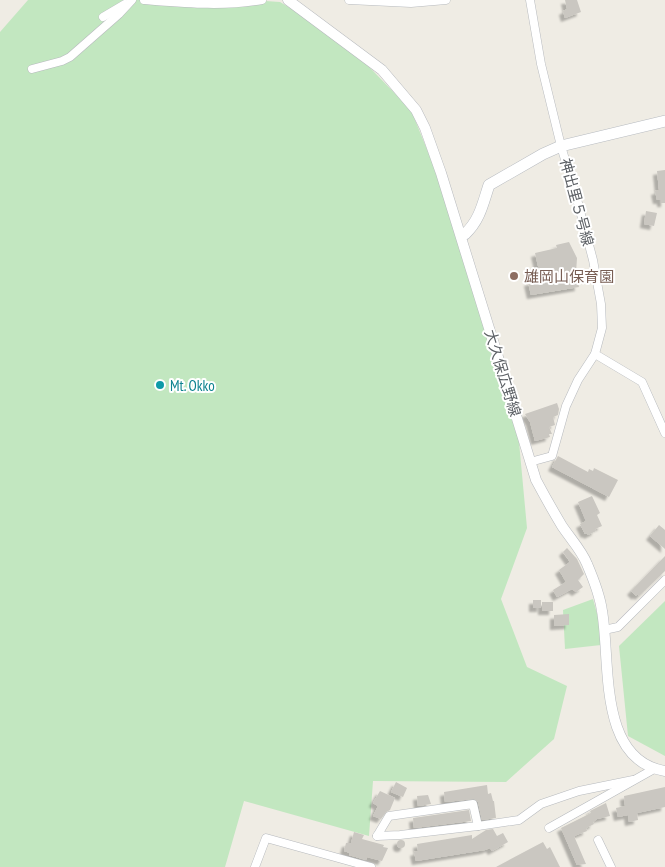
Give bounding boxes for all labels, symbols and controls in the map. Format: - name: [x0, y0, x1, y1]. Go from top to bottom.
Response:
- street label: 神出里５号線: [556, 156, 598, 248]
- place label: 雄岡山保育園: [524, 267, 614, 286]
- marker: 雄岡山保育園: [508, 270, 520, 282]
- street label: 大久保広野線: [481, 327, 525, 419]
- place label: Mt. Okko: [170, 376, 215, 395]
- marker: Mt. Okko: [154, 379, 166, 391]

